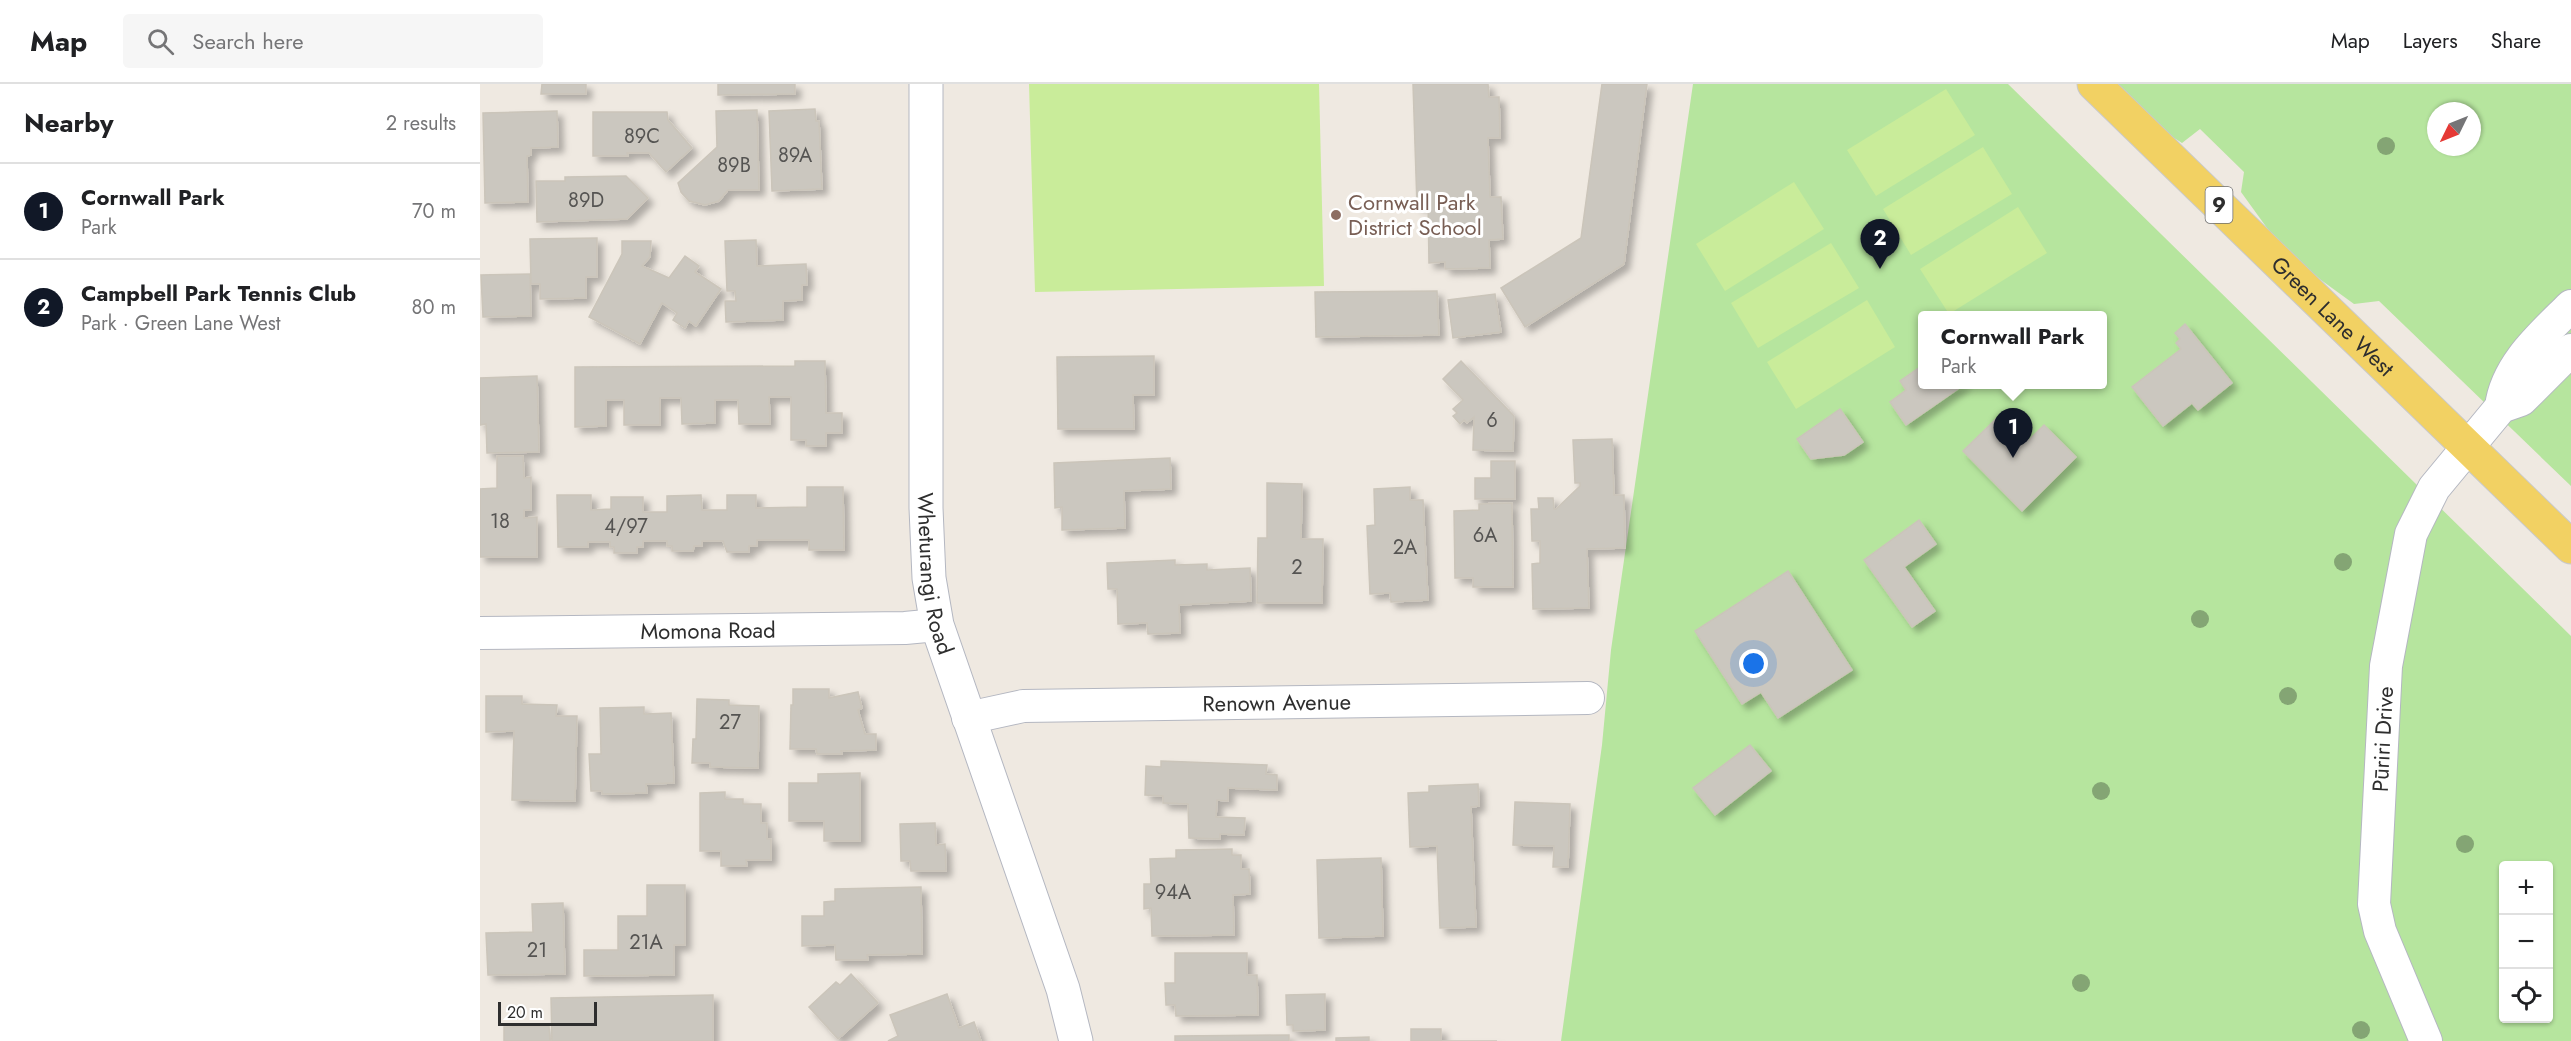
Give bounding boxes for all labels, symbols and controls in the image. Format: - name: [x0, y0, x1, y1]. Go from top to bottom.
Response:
- search box: [123, 14, 543, 68]
- text: Map: [30, 21, 87, 62]
- icon: search: [144, 25, 177, 58]
- text: Search here: [192, 25, 304, 57]
- text: Map: [2331, 26, 2370, 56]
- text: Layers: [2403, 26, 2458, 56]
- text: Share: [2491, 26, 2541, 56]
- north arrow: [2427, 102, 2481, 156]
- text: Nearby: [24, 104, 113, 142]
- text: 2 results: [386, 109, 456, 138]
- house number: 89C: [624, 122, 660, 151]
- house number: 89A: [778, 141, 813, 170]
- house number: 89B: [717, 151, 751, 180]
- text: Cornwall Park: [81, 181, 225, 213]
- house number: 89D: [568, 186, 604, 215]
- place label: Cornwall Park District School: [1348, 186, 1482, 243]
- road number: 9: [2206, 187, 2232, 223]
- text: 1: [38, 197, 49, 226]
- text: 70 m: [412, 197, 456, 226]
- marker: Cornwall Park District School: [1329, 208, 1343, 222]
- text: Park: [81, 213, 117, 242]
- pin: 2: [1860, 220, 1900, 269]
- street label: Green Lane West: [2264, 248, 2402, 384]
- text: Campbell Park Tennis Club: [81, 277, 356, 309]
- text: 2: [37, 293, 50, 322]
- text: 80 m: [411, 293, 456, 322]
- text: Park · Green Lane West: [81, 309, 281, 338]
- popup: [1918, 311, 2107, 389]
- text: Cornwall Park: [1941, 320, 2084, 352]
- text: Park: [1941, 352, 1976, 381]
- house number: 6: [1486, 406, 1498, 435]
- pin: 1: [1994, 408, 2032, 458]
- street label: Wheturangi Road: [910, 492, 962, 659]
- house number: 18: [490, 507, 510, 536]
- house number: 4/97: [604, 512, 648, 541]
- house number: 6A: [1473, 521, 1498, 550]
- house number: 2A: [1393, 533, 1418, 562]
- house number: 2: [1291, 553, 1303, 582]
- street label: Momona Road: [640, 614, 776, 647]
- your location: [1739, 649, 1768, 678]
- street label: Renown Avenue: [1202, 685, 1351, 719]
- street label: Pūriri Drive: [2364, 685, 2401, 793]
- house number: 27: [719, 708, 741, 737]
- map controls: [2499, 861, 2553, 1023]
- button: +: [2499, 861, 2553, 915]
- house number: 94A: [1155, 878, 1192, 907]
- button: −: [2499, 915, 2553, 969]
- house number: 21A: [629, 928, 664, 957]
- house number: 21: [527, 936, 547, 965]
- button: locate: [2499, 969, 2553, 1023]
- scale bar: [498, 999, 597, 1026]
- text: 20 m: [507, 1001, 543, 1024]

